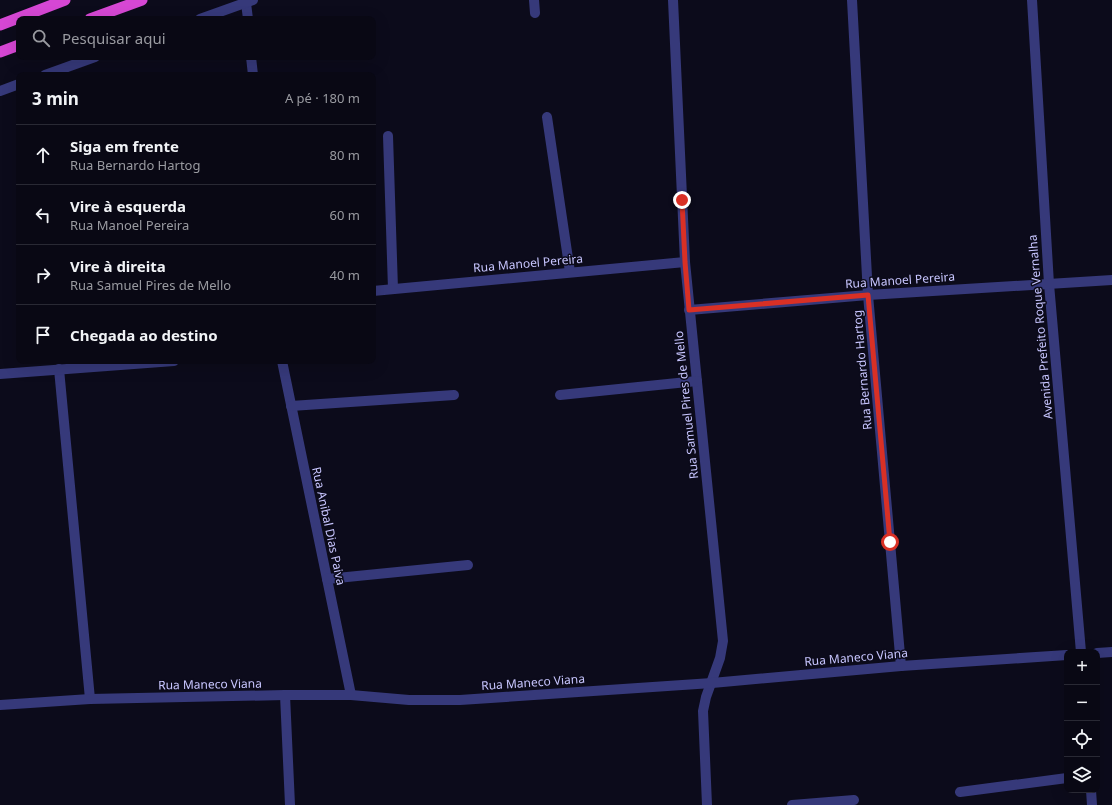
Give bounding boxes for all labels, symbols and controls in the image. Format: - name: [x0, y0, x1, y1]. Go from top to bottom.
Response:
- search box: [16, 16, 376, 60]
- icon: search: [30, 27, 52, 49]
- text: Pesquisar aqui: [62, 28, 166, 48]
- text: 3 min: [32, 87, 79, 110]
- text: A pé · 180 m: [285, 89, 360, 107]
- text: Siga em frente: [70, 136, 179, 156]
- icon: ahead: [32, 144, 54, 166]
- text: 80 m: [330, 146, 360, 164]
- text: Rua Bernardo Hartog: [70, 156, 200, 174]
- route end: [673, 191, 691, 209]
- text: Vire à esquerda: [70, 196, 186, 216]
- icon: left: [32, 204, 54, 226]
- text: 60 m: [330, 206, 360, 224]
- text: Rua Manoel Pereira: [70, 216, 189, 234]
- street label: Avenida Prefeito Roque Vernalha: [1023, 234, 1057, 420]
- street label: Rua Manoel Pereira: [472, 250, 584, 276]
- text: Vire à direita: [70, 256, 166, 276]
- icon: right: [32, 264, 54, 286]
- text: 40 m: [330, 266, 360, 284]
- street label: Rua Manoel Pereira: [845, 268, 955, 292]
- text: Rua Samuel Pires de Mello: [70, 276, 231, 294]
- street label: Rua Bernardo Hartog: [848, 309, 876, 431]
- icon: arrive: [32, 324, 54, 346]
- text: Chegada ao destino: [70, 325, 218, 345]
- street label: Rua Samuel Pires de Mello: [670, 330, 702, 480]
- street label: Rua Anibal Dias Paiva: [308, 465, 350, 587]
- route start: [881, 533, 899, 551]
- street label: Rua Maneco Viana: [804, 644, 908, 670]
- map controls: [1064, 649, 1100, 793]
- button: +: [1064, 649, 1100, 685]
- street label: Rua Maneco Viana: [481, 670, 585, 694]
- street label: Rua Maneco Viana: [158, 675, 262, 693]
- button: −: [1064, 685, 1100, 721]
- button: locate: [1064, 721, 1100, 757]
- button: layers: [1064, 757, 1100, 793]

